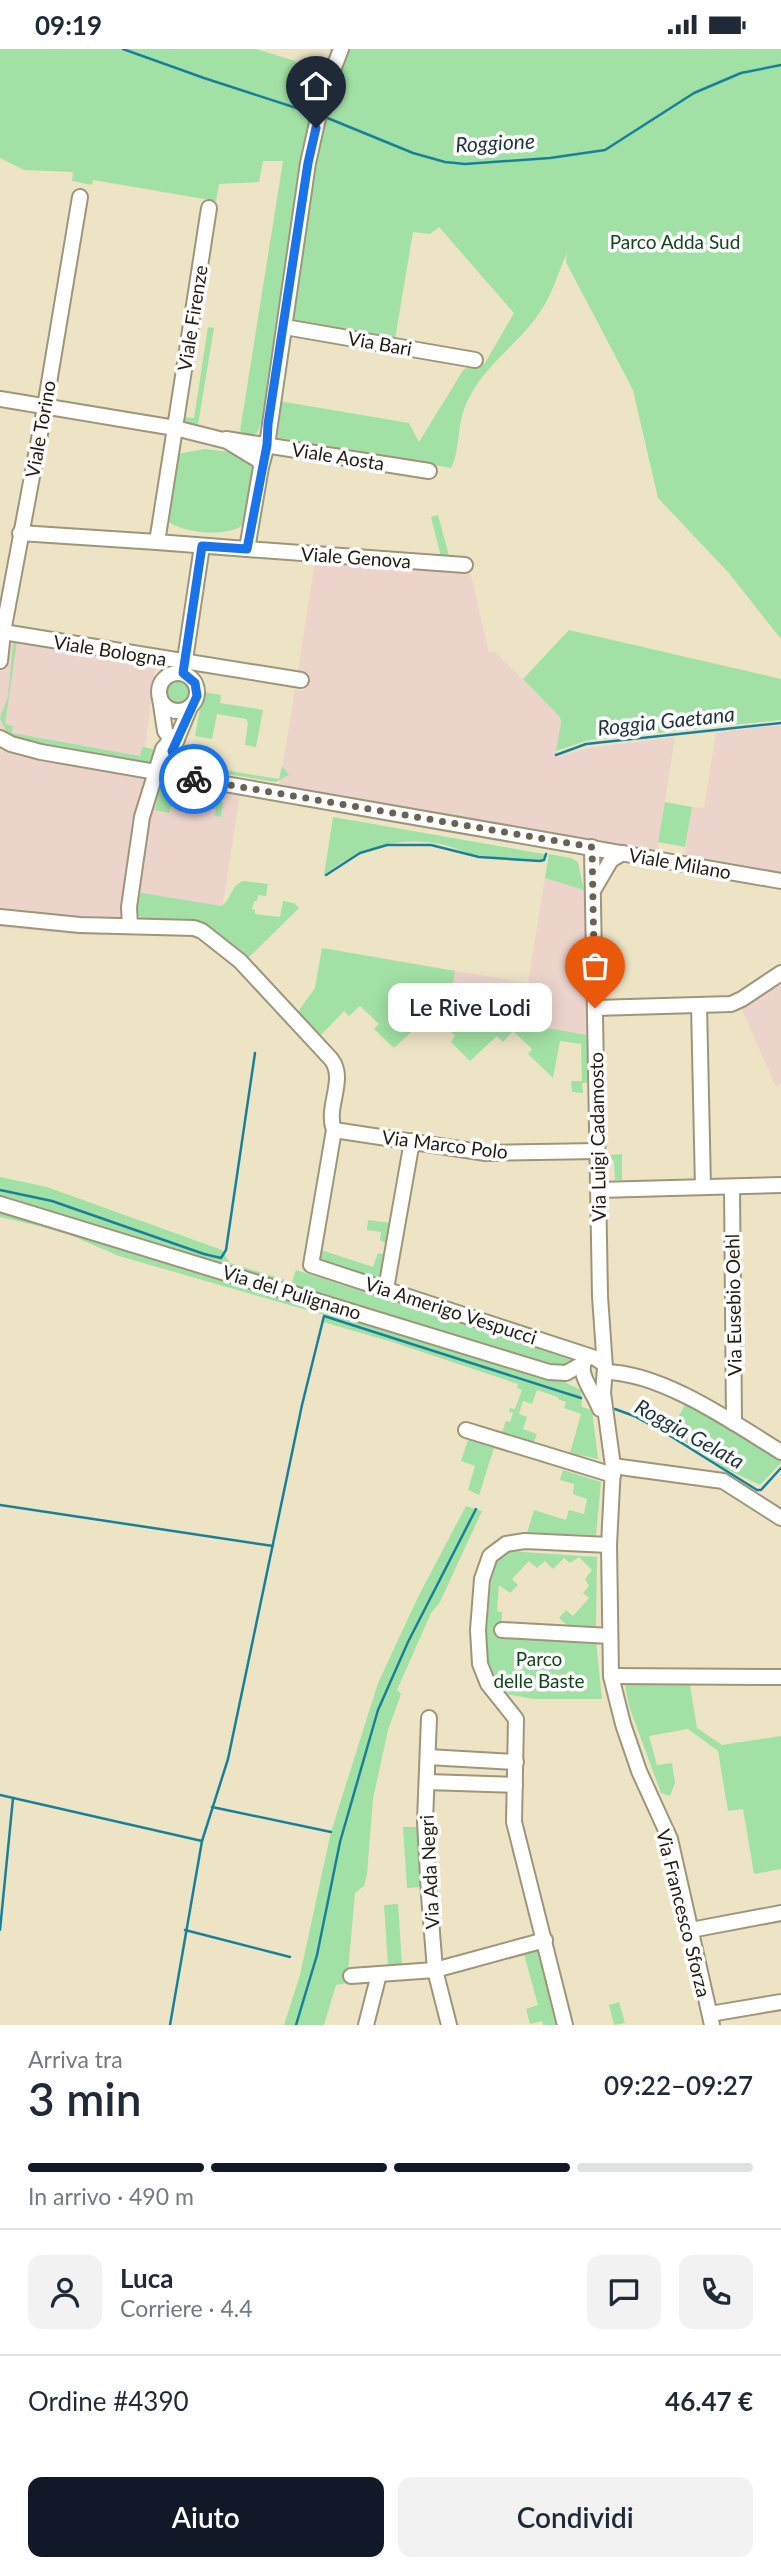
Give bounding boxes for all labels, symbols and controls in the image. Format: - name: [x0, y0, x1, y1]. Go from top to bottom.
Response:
- text: 09:19: [35, 9, 102, 41]
- pin: [286, 56, 346, 128]
- icon: home: [297, 67, 335, 105]
- water label: Roggione: [455, 127, 535, 157]
- park label: Parco Adda Sud: [610, 230, 740, 253]
- street label: Viale Firenze: [172, 263, 212, 373]
- street label: Via Bari: [346, 326, 414, 360]
- street label: Viale Torino: [20, 379, 60, 479]
- street label: Viale Aosta: [290, 437, 386, 475]
- street label: Viale Genova: [300, 542, 412, 572]
- street label: Viale Bologna: [52, 630, 168, 670]
- water label: Roggia Gaetana: [596, 700, 736, 740]
- courier: [159, 744, 229, 814]
- icon: bike: [175, 760, 213, 798]
- street label: Viale Milano: [627, 843, 733, 883]
- pin: [565, 936, 625, 1008]
- icon: bag: [576, 947, 614, 985]
- callout: Le Rive Lodi: [388, 983, 553, 1033]
- text: Le Rive Lodi: [409, 993, 531, 1021]
- street label: Via Luigi Cadamosto: [584, 1052, 610, 1222]
- street label: Via Marco Polo: [381, 1125, 509, 1163]
- street label: Via Eusebio Oehl: [720, 1234, 746, 1376]
- street label: Via del Pulignano: [220, 1260, 364, 1324]
- street label: Via Amerigo Vespucci: [362, 1271, 540, 1349]
- water label: Roggia Gelata: [631, 1393, 749, 1473]
- park label: Parco delle Baste: [493, 1647, 585, 1692]
- street label: Via Ada Negri: [415, 1814, 443, 1930]
- street label: Via Francesco Sforza: [652, 1827, 716, 1999]
- text: Arriva tra: [28, 2045, 123, 2073]
- text: 09:22–09:27: [604, 2069, 753, 2101]
- text: 3 min: [28, 2071, 142, 2126]
- text: In arrivo · 490 m: [28, 2182, 194, 2210]
- button: person: [28, 2255, 102, 2329]
- button: chat: [587, 2255, 661, 2329]
- button: phone: [679, 2255, 753, 2329]
- text: Luca: [120, 2262, 173, 2294]
- text: Corriere · 4.4: [120, 2294, 253, 2322]
- text: Ordine #4390: [28, 2385, 189, 2417]
- text: 46.47 €: [665, 2385, 753, 2417]
- button: Aiuto: [28, 2477, 384, 2557]
- button: Condividi: [398, 2477, 753, 2557]

